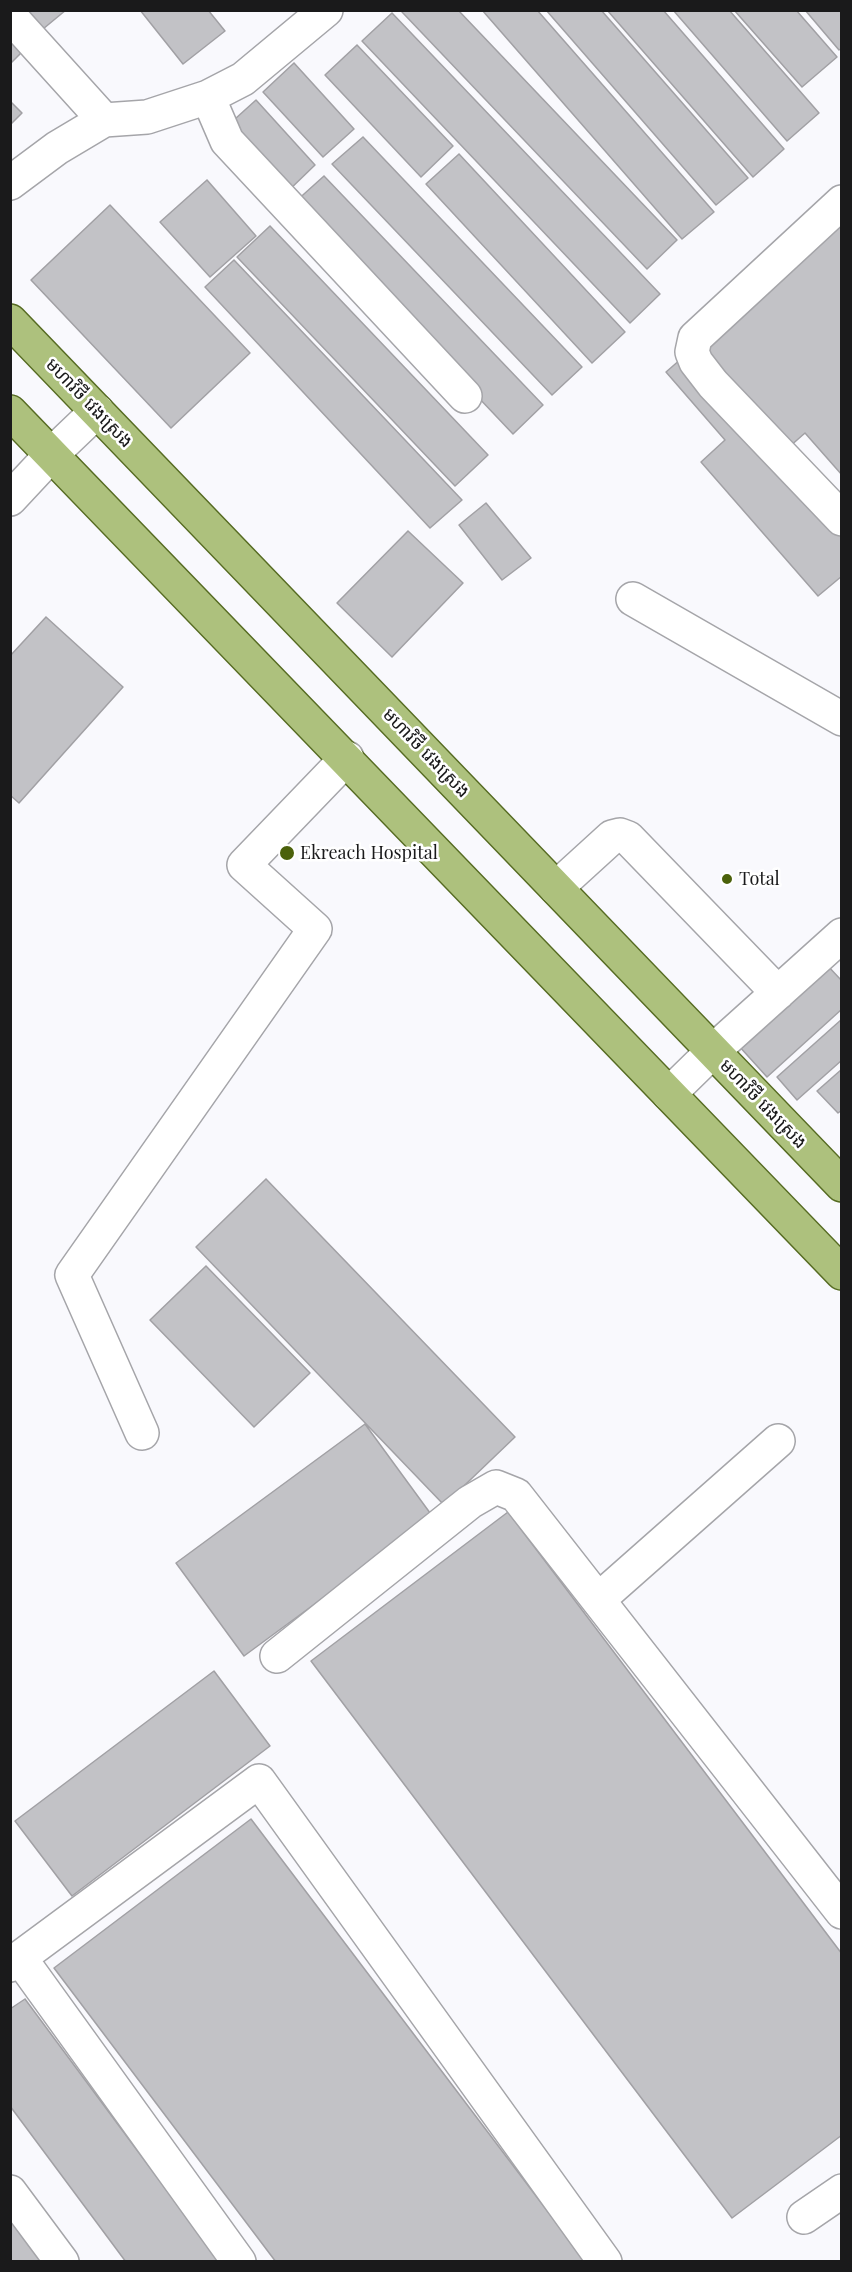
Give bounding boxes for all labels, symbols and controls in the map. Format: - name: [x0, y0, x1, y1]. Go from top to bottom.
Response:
- street label: មហាវិថី វេងស្រេង: [41, 354, 137, 452]
- street label: មហាវិថី វេងស្រេង: [378, 704, 474, 802]
- place label: Ekreach Hospital: [300, 842, 438, 864]
- marker: Ekreach Hospital: [278, 844, 296, 862]
- place label: Total: [739, 868, 780, 890]
- marker: Total: [720, 872, 734, 886]
- street label: មហាវិថី វេងស្រេង: [715, 1055, 811, 1153]

